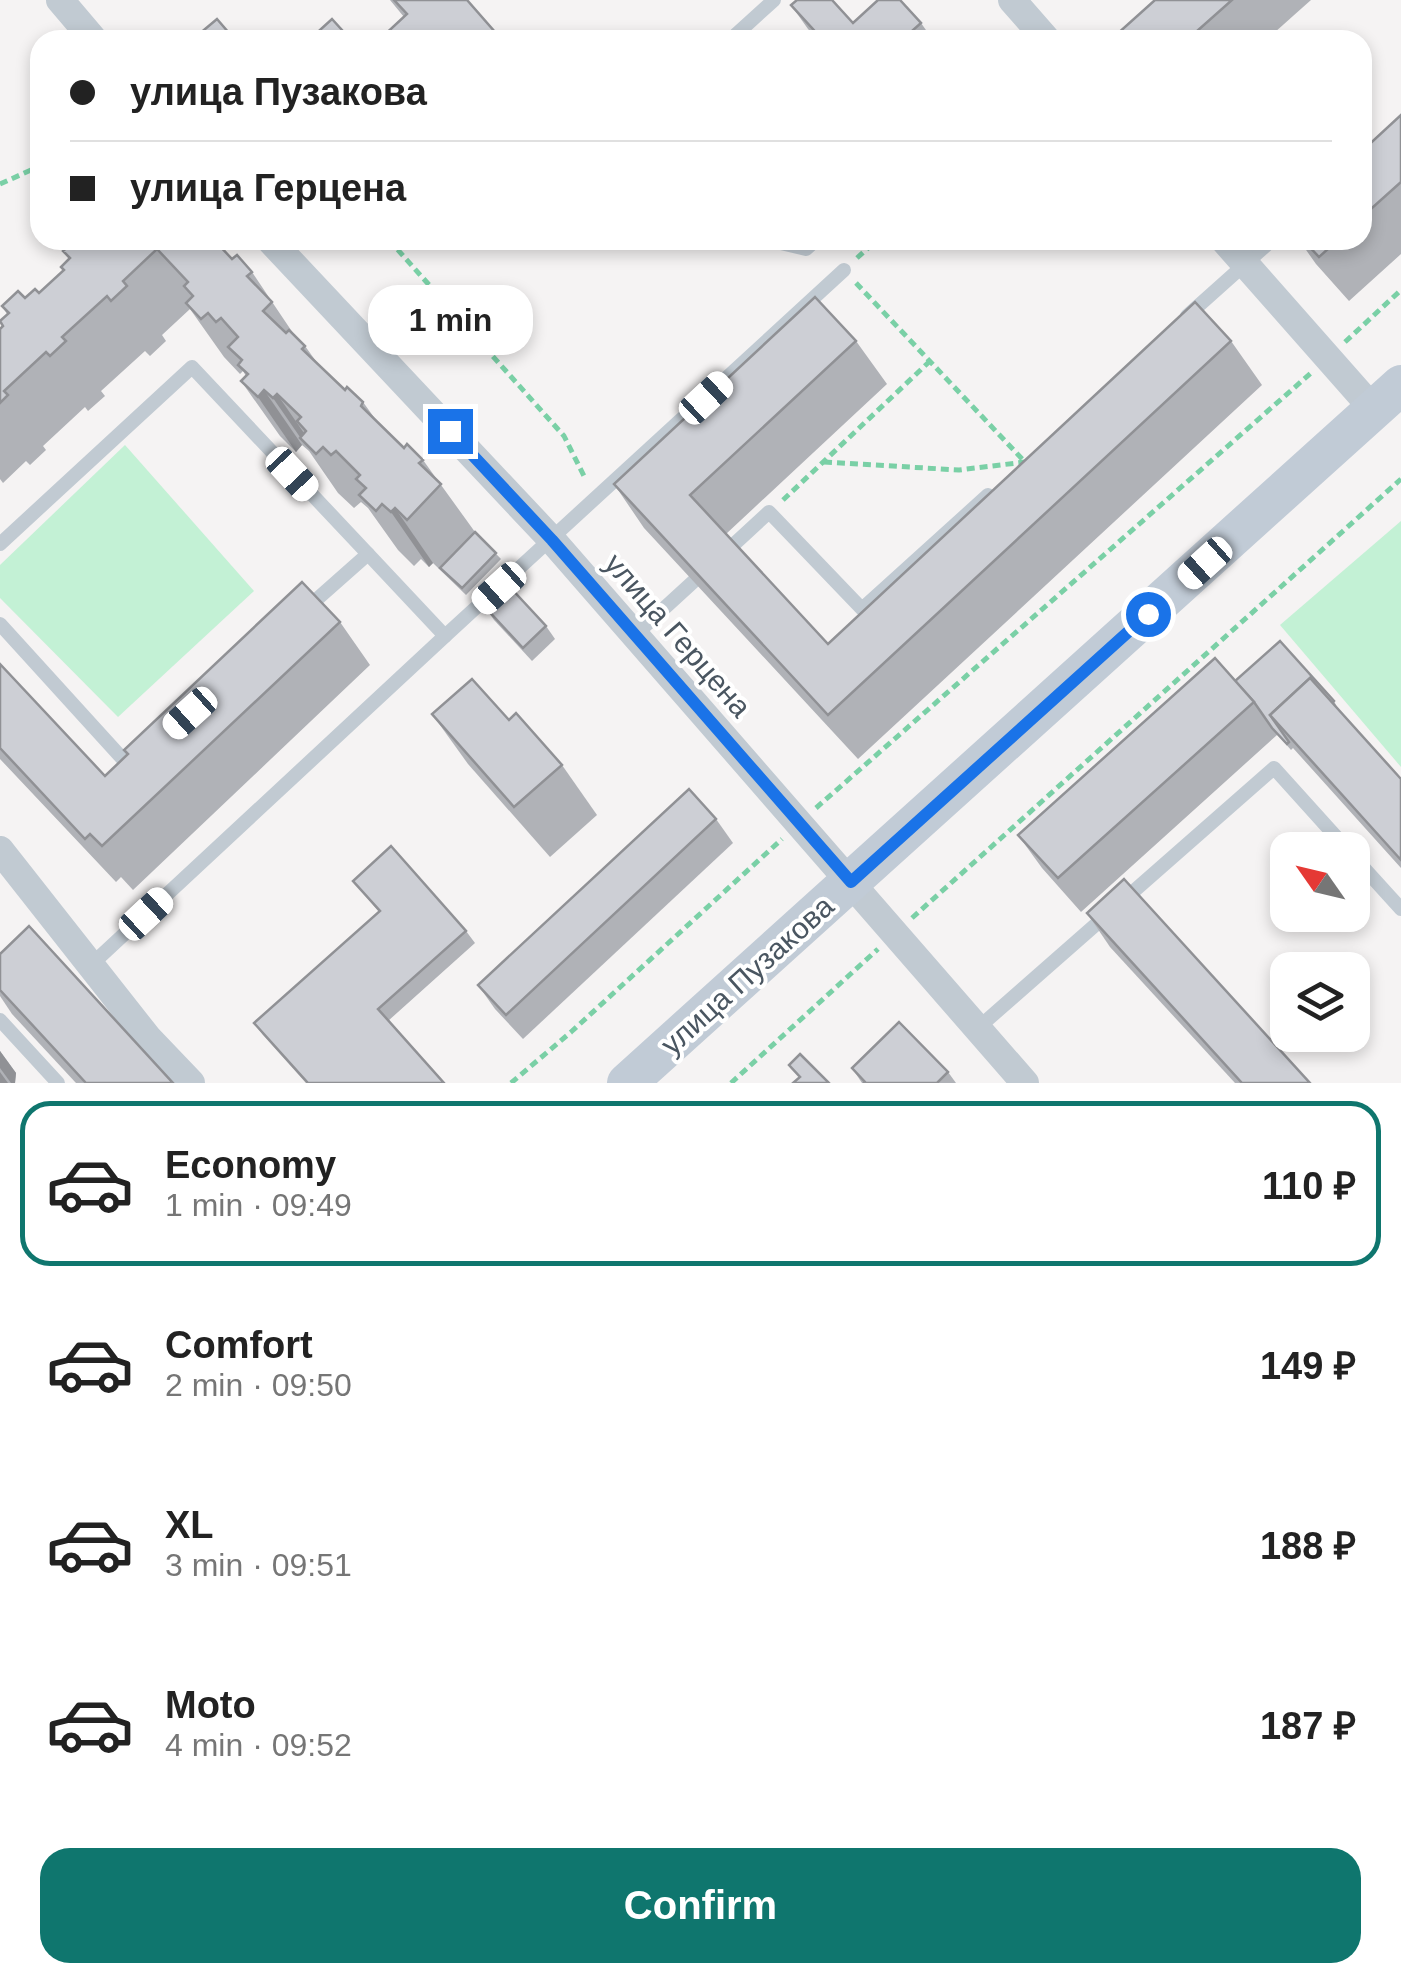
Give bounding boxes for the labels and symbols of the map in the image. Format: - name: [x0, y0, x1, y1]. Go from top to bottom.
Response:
- callout: 1 min: [368, 286, 532, 356]
- car: [674, 367, 738, 429]
- route end: [428, 409, 473, 454]
- car: [261, 442, 323, 506]
- car: [1173, 532, 1237, 594]
- street label: улица Герцена: [598, 547, 758, 723]
- car: [467, 557, 531, 619]
- route start: [1126, 592, 1171, 637]
- car: [158, 682, 222, 744]
- north arrow: [1270, 832, 1370, 932]
- car: [114, 883, 178, 945]
- street label: улица Пузакова: [654, 889, 840, 1061]

